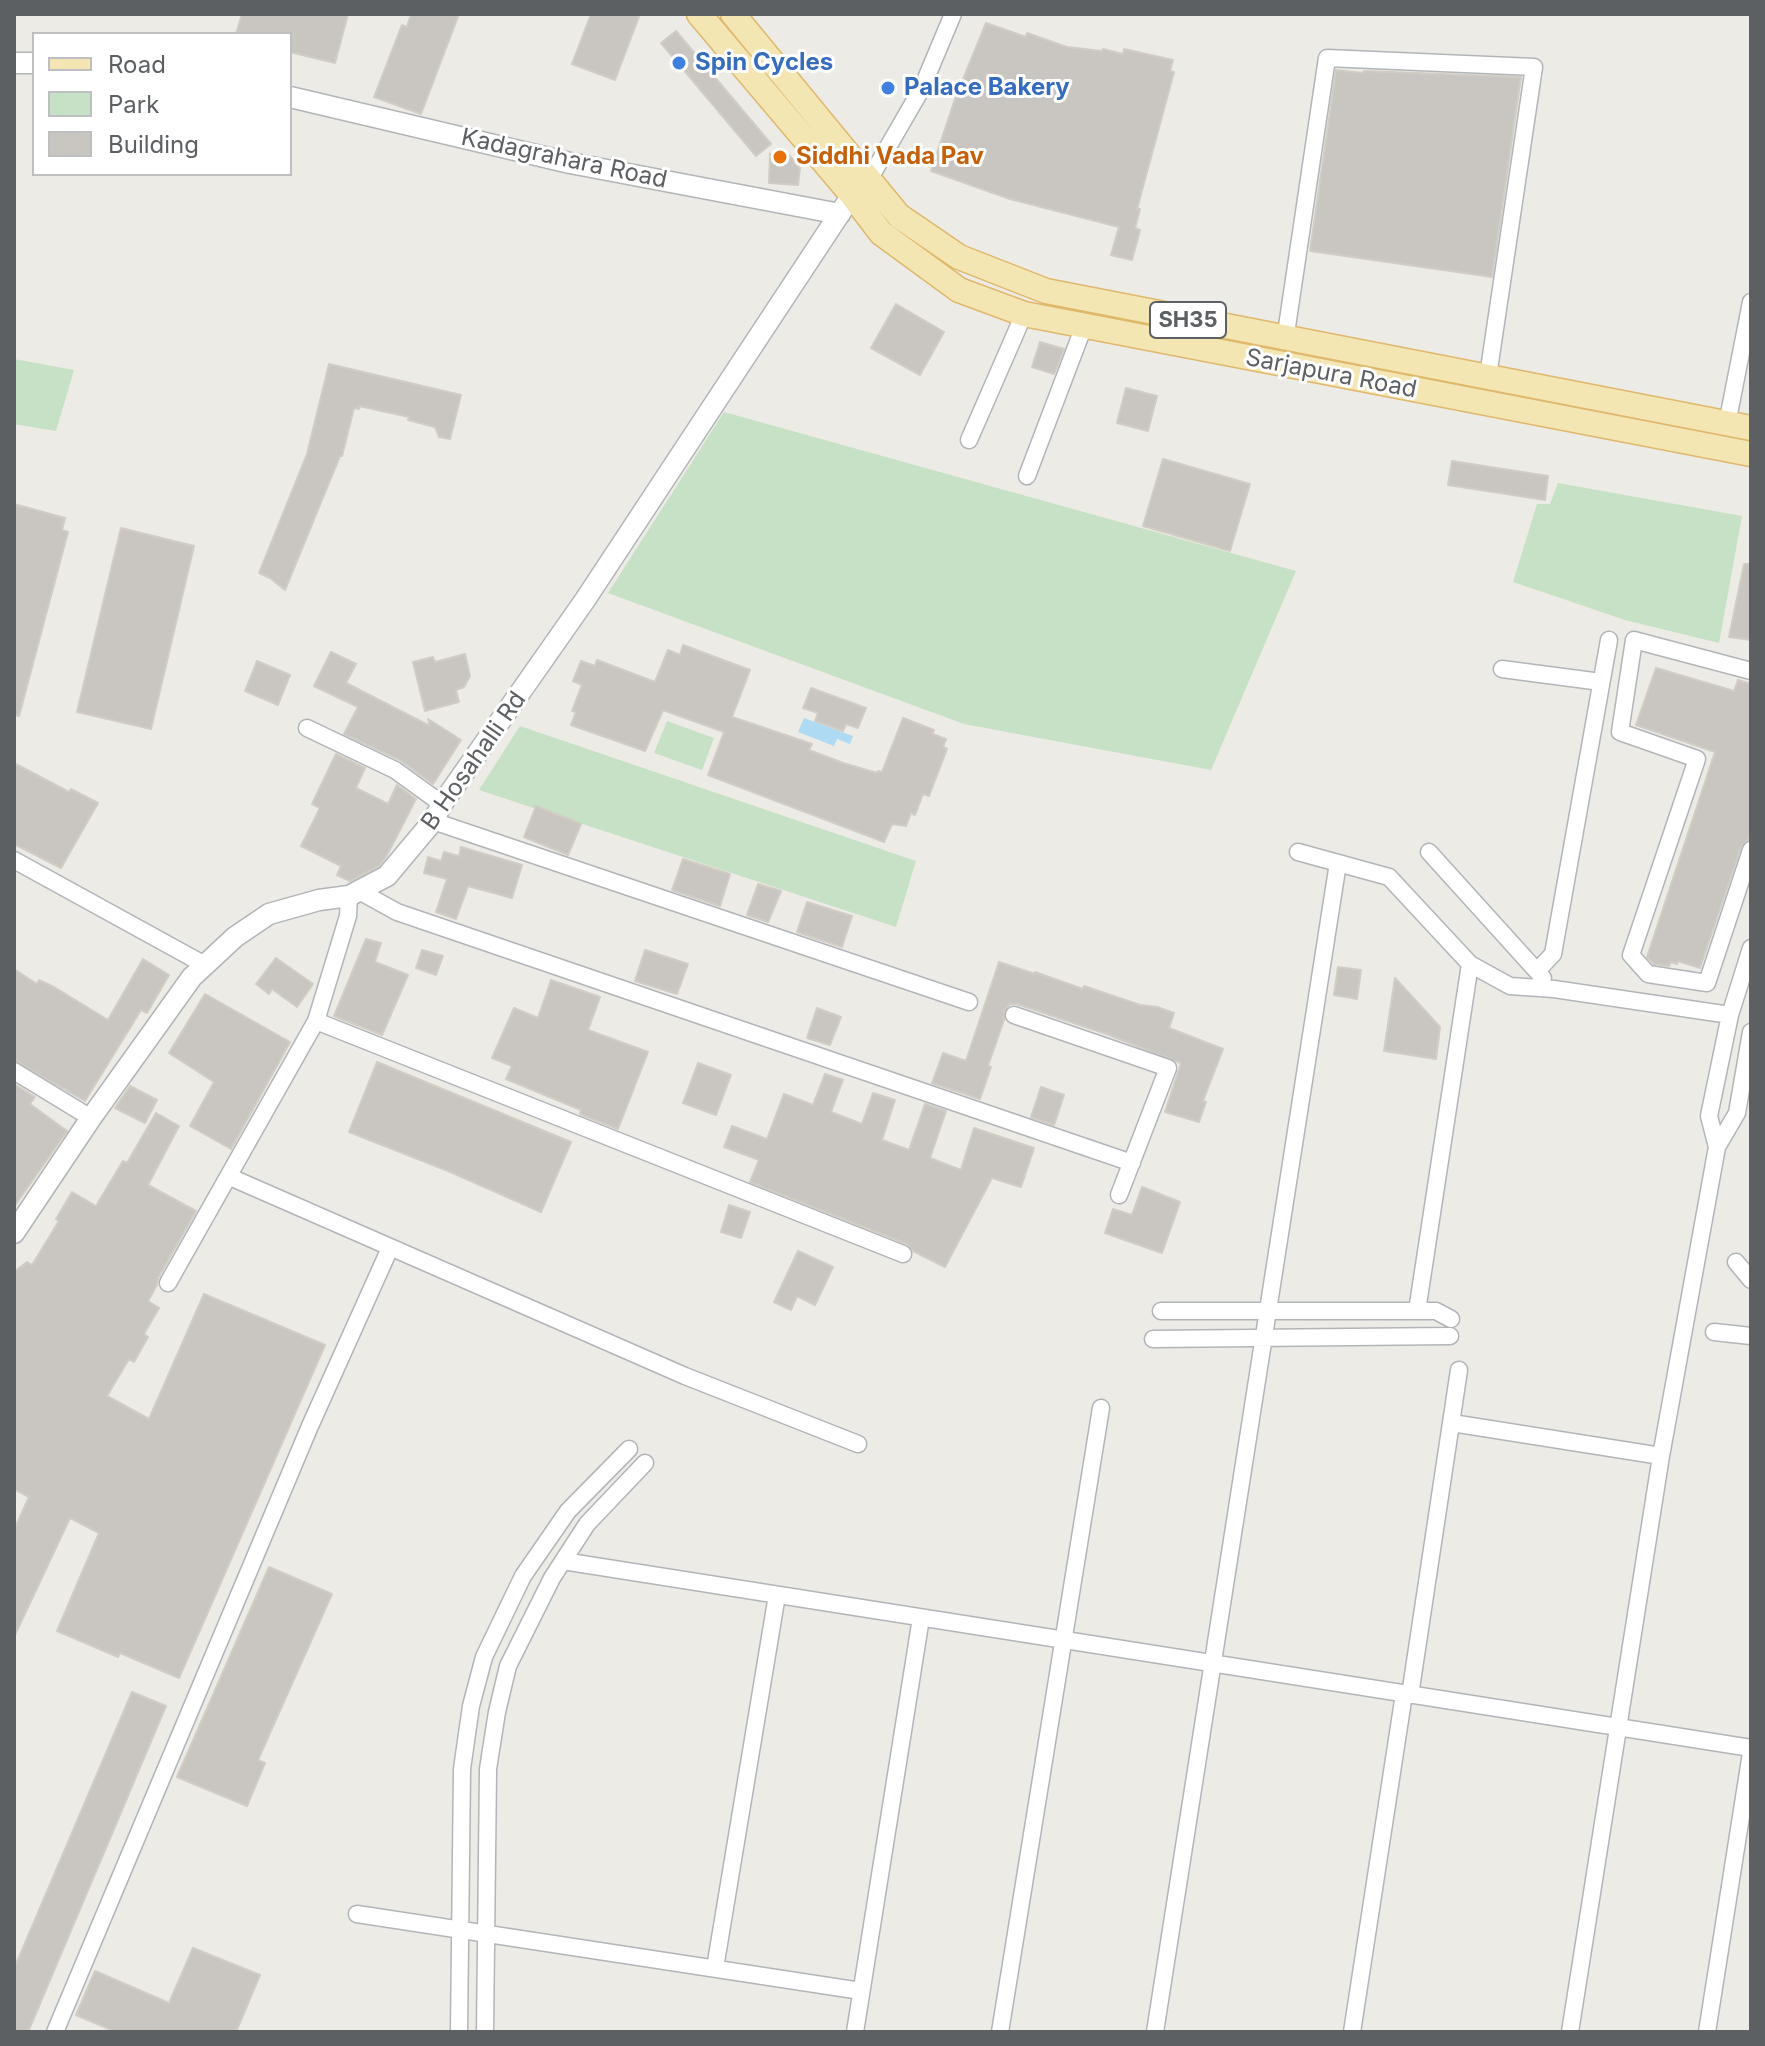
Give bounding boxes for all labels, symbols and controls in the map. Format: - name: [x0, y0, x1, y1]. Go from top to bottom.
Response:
- legend: [32, 32, 292, 176]
- place label: Spin Cycles: [695, 49, 833, 77]
- text: Road: [108, 50, 166, 79]
- marker: Spin Cycles: [670, 54, 688, 72]
- place label: Palace Bakery: [904, 74, 1070, 102]
- marker: Palace Bakery: [879, 79, 897, 97]
- text: Park: [108, 90, 159, 119]
- street label: Kadagrahara Road: [458, 123, 670, 195]
- text: Building: [108, 130, 199, 159]
- place label: Siddhi Vada Pav: [796, 143, 984, 171]
- marker: Siddhi Vada Pav: [771, 148, 789, 166]
- road number: SH35: [1150, 302, 1226, 338]
- street label: Sarjapura Road: [1243, 343, 1419, 405]
- street label: B Hosahalli Rd: [416, 686, 532, 836]

